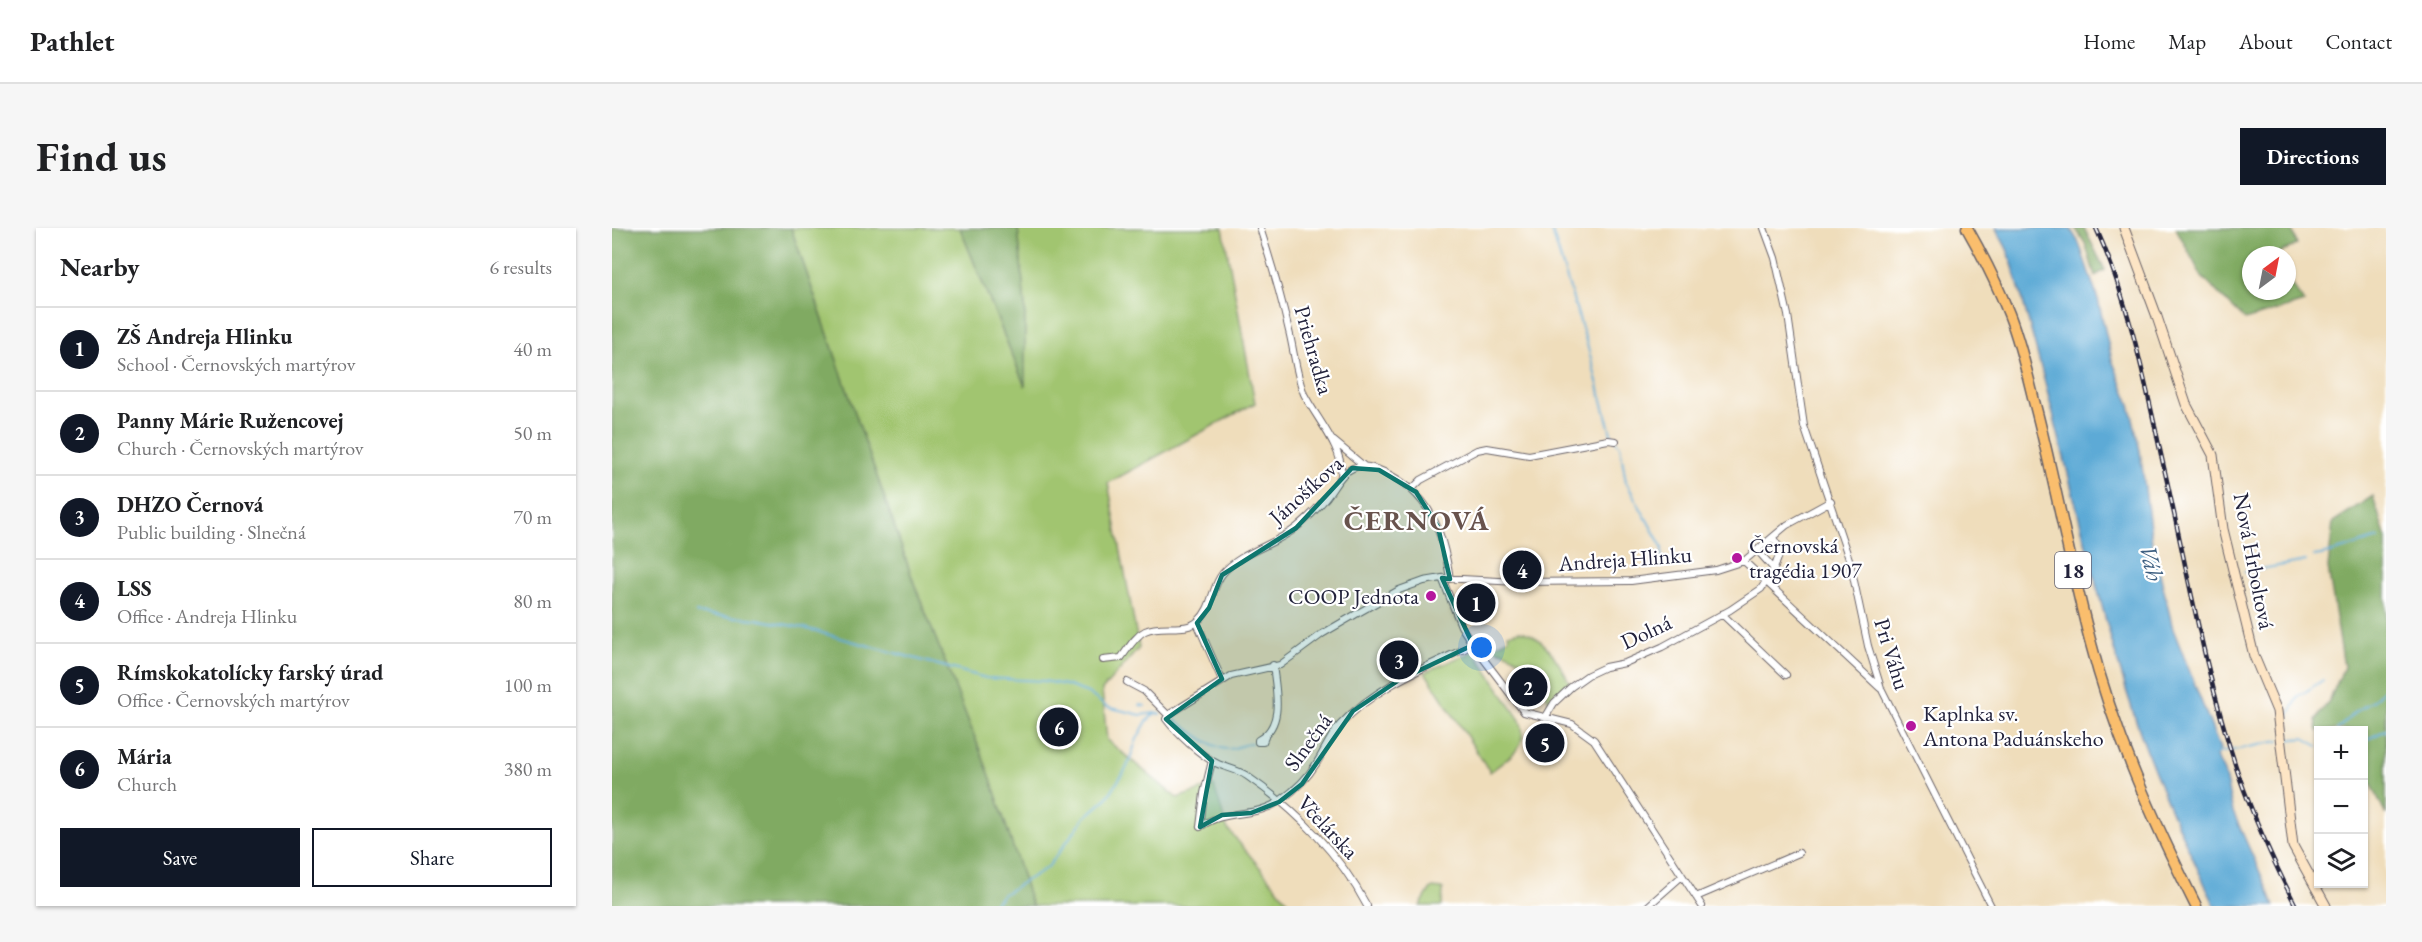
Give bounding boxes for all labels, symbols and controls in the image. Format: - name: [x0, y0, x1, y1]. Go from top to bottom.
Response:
- text: Pathlet: [30, 23, 114, 59]
- text: Home: [2083, 28, 2135, 55]
- text: Map: [2168, 28, 2206, 55]
- text: About: [2239, 28, 2292, 55]
- text: Contact: [2325, 28, 2392, 55]
- button: Directions: [2240, 128, 2386, 185]
- text: Find us: [36, 129, 167, 184]
- north arrow: [2242, 246, 2296, 300]
- text: Nearby: [60, 250, 140, 284]
- text: 6 results: [489, 254, 552, 280]
- street label: Priehradka: [1287, 302, 1341, 398]
- text: ZŠ Andreja Hlinku: [117, 322, 292, 351]
- text: 1: [74, 336, 85, 362]
- text: 40 m: [513, 336, 552, 362]
- text: School · Černovských martýrov: [117, 351, 355, 377]
- text: Panny Márie Ružencovej: [117, 406, 344, 435]
- text: 2: [74, 420, 85, 446]
- text: 50 m: [513, 420, 552, 446]
- text: Church · Černovských martýrov: [117, 435, 364, 461]
- street label: Jánošíkova: [1261, 449, 1349, 532]
- text: DHZO Černová: [117, 490, 263, 519]
- street label: Nová Hrboltová: [2227, 490, 2281, 632]
- district label: ČERNOVÁ: [1344, 502, 1490, 538]
- text: 3: [74, 504, 85, 530]
- text: 70 m: [513, 504, 552, 530]
- text: Public building · Slnečná: [117, 519, 306, 545]
- place label: Černovská tragédia 1907: [1749, 531, 1862, 585]
- street label: Andreja Hlinku: [1556, 540, 1693, 578]
- water label: Váh: [2133, 542, 2171, 584]
- pin: 4: [1502, 548, 1542, 592]
- marker: Černovská tragédia 1907: [1730, 551, 1744, 565]
- road number: 18: [2055, 552, 2091, 588]
- text: LSS: [117, 574, 152, 603]
- pin: 1: [1456, 580, 1496, 626]
- place label: COOP Jednota: [1288, 582, 1419, 611]
- text: 4: [74, 588, 85, 614]
- text: 80 m: [513, 588, 552, 614]
- marker: COOP Jednota: [1424, 589, 1438, 603]
- text: Office · Andreja Hlinku: [117, 603, 297, 629]
- street label: Dolná: [1616, 608, 1676, 656]
- street label: Pri Váhu: [1867, 615, 1917, 694]
- your location: [1467, 633, 1496, 662]
- pin: 3: [1380, 638, 1418, 682]
- text: Rímskokatolícky farský úrad: [117, 658, 383, 687]
- pin: 2: [1508, 664, 1548, 710]
- text: 5: [74, 672, 85, 698]
- text: 100 m: [504, 672, 552, 698]
- text: Office · Černovských martýrov: [117, 687, 350, 713]
- place label: Kaplnka sv. Antona Paduánskeho: [1922, 699, 2104, 753]
- pin: 6: [1040, 704, 1078, 750]
- street label: Slnečná: [1277, 707, 1339, 777]
- marker: Kaplnka sv. Antona Paduánskeho: [1904, 719, 1918, 733]
- pin: 5: [1526, 720, 1564, 766]
- map controls: [2314, 726, 2368, 888]
- button: +: [2314, 726, 2368, 780]
- text: Mária: [117, 742, 172, 771]
- text: 6: [74, 756, 85, 782]
- text: 380 m: [504, 756, 552, 782]
- text: Church: [117, 771, 177, 797]
- button: −: [2314, 780, 2368, 834]
- street label: Včelárska: [1291, 789, 1365, 865]
- button: Save: [60, 828, 300, 887]
- button: Share: [312, 828, 552, 887]
- button: layers: [2314, 834, 2368, 888]

